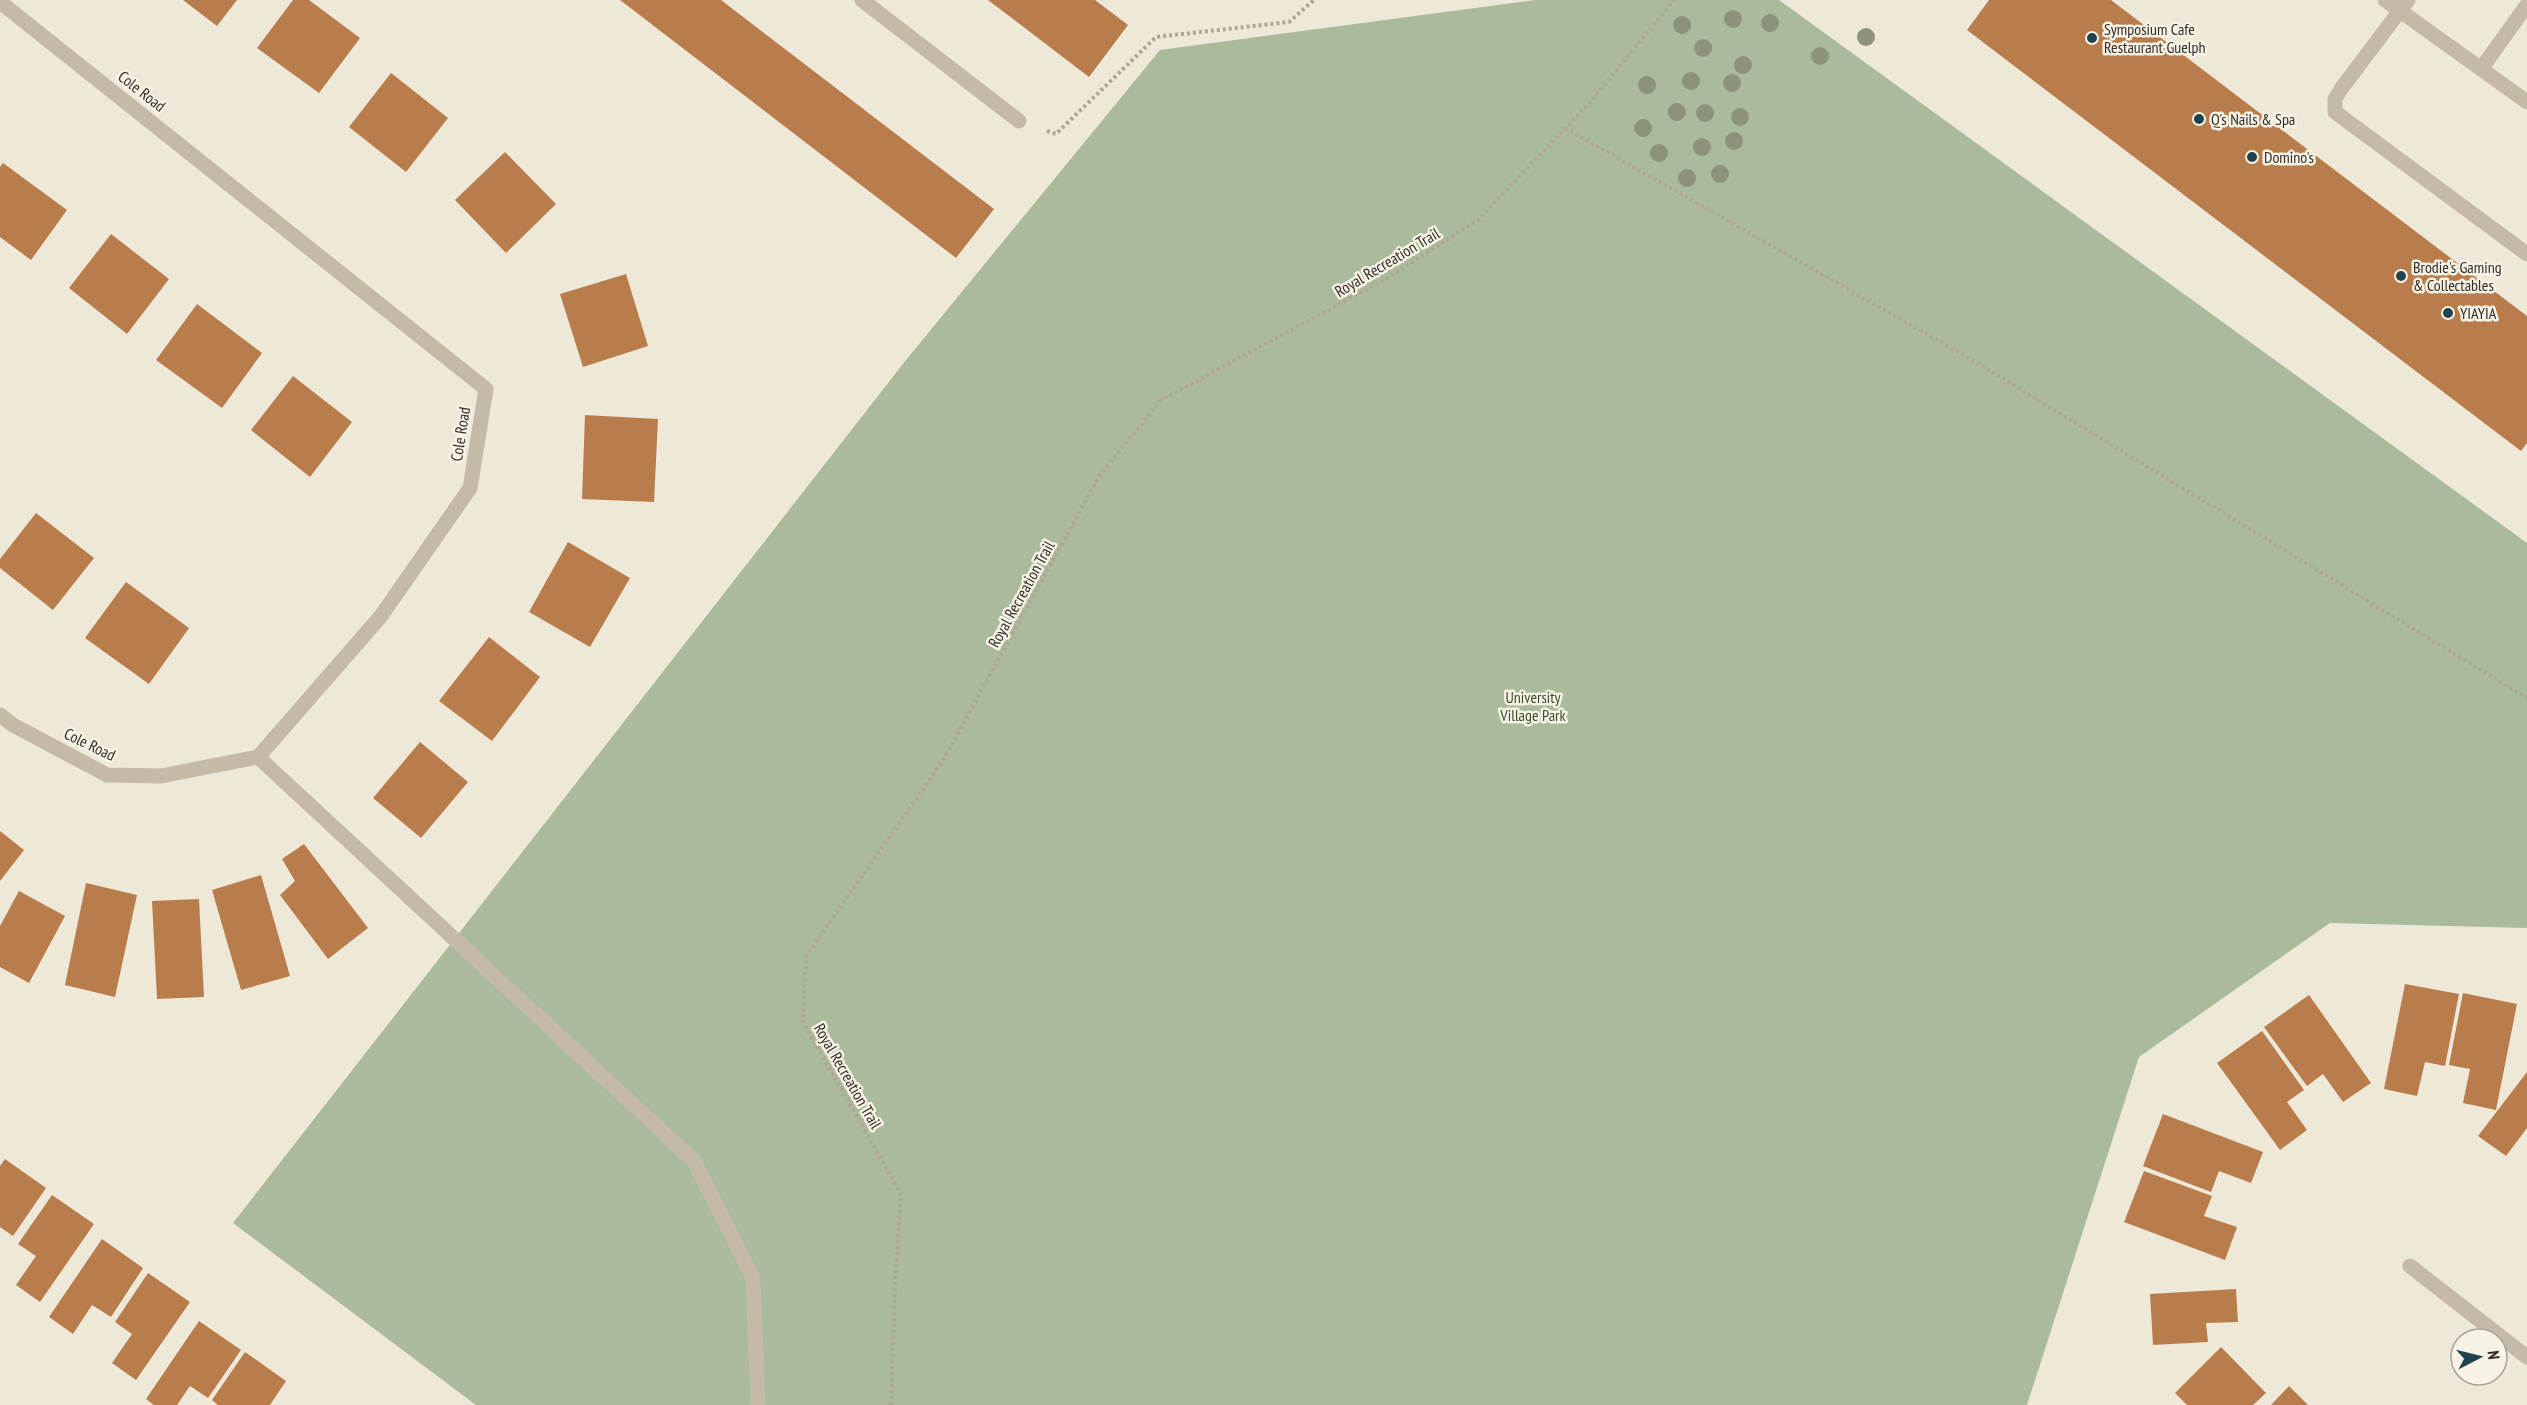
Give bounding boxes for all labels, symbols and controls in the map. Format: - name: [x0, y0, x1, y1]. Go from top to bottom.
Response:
- place label: Symposium Cafe Restaurant Guelph: [2104, 19, 2206, 57]
- marker: Symposium Cafe Restaurant Guelph: [2085, 31, 2099, 45]
- street label: Cole Road: [114, 66, 170, 116]
- place label: Q's Nails & Spa: [2211, 109, 2295, 129]
- marker: Q's Nails & Spa: [2192, 112, 2206, 126]
- place label: Domino's: [2264, 147, 2314, 167]
- marker: Domino's: [2245, 150, 2259, 164]
- street label: Royal Recreation Trail: [1331, 223, 1443, 301]
- place label: Brodie's Gaming & Collectables: [2413, 257, 2502, 295]
- marker: Brodie's Gaming & Collectables: [2394, 269, 2408, 283]
- place label: YIAYIA: [2460, 303, 2497, 323]
- marker: YIAYIA: [2441, 306, 2455, 320]
- street label: Cole Road: [446, 405, 474, 463]
- street label: Royal Recreation Trail: [984, 537, 1059, 651]
- park label: University Village Park: [1499, 687, 1566, 725]
- street label: Cole Road: [61, 723, 119, 765]
- street label: Royal Recreation Trail: [810, 1020, 886, 1133]
- north arrow: [2449, 1327, 2509, 1387]
- text: N: [2483, 1350, 2504, 1361]

